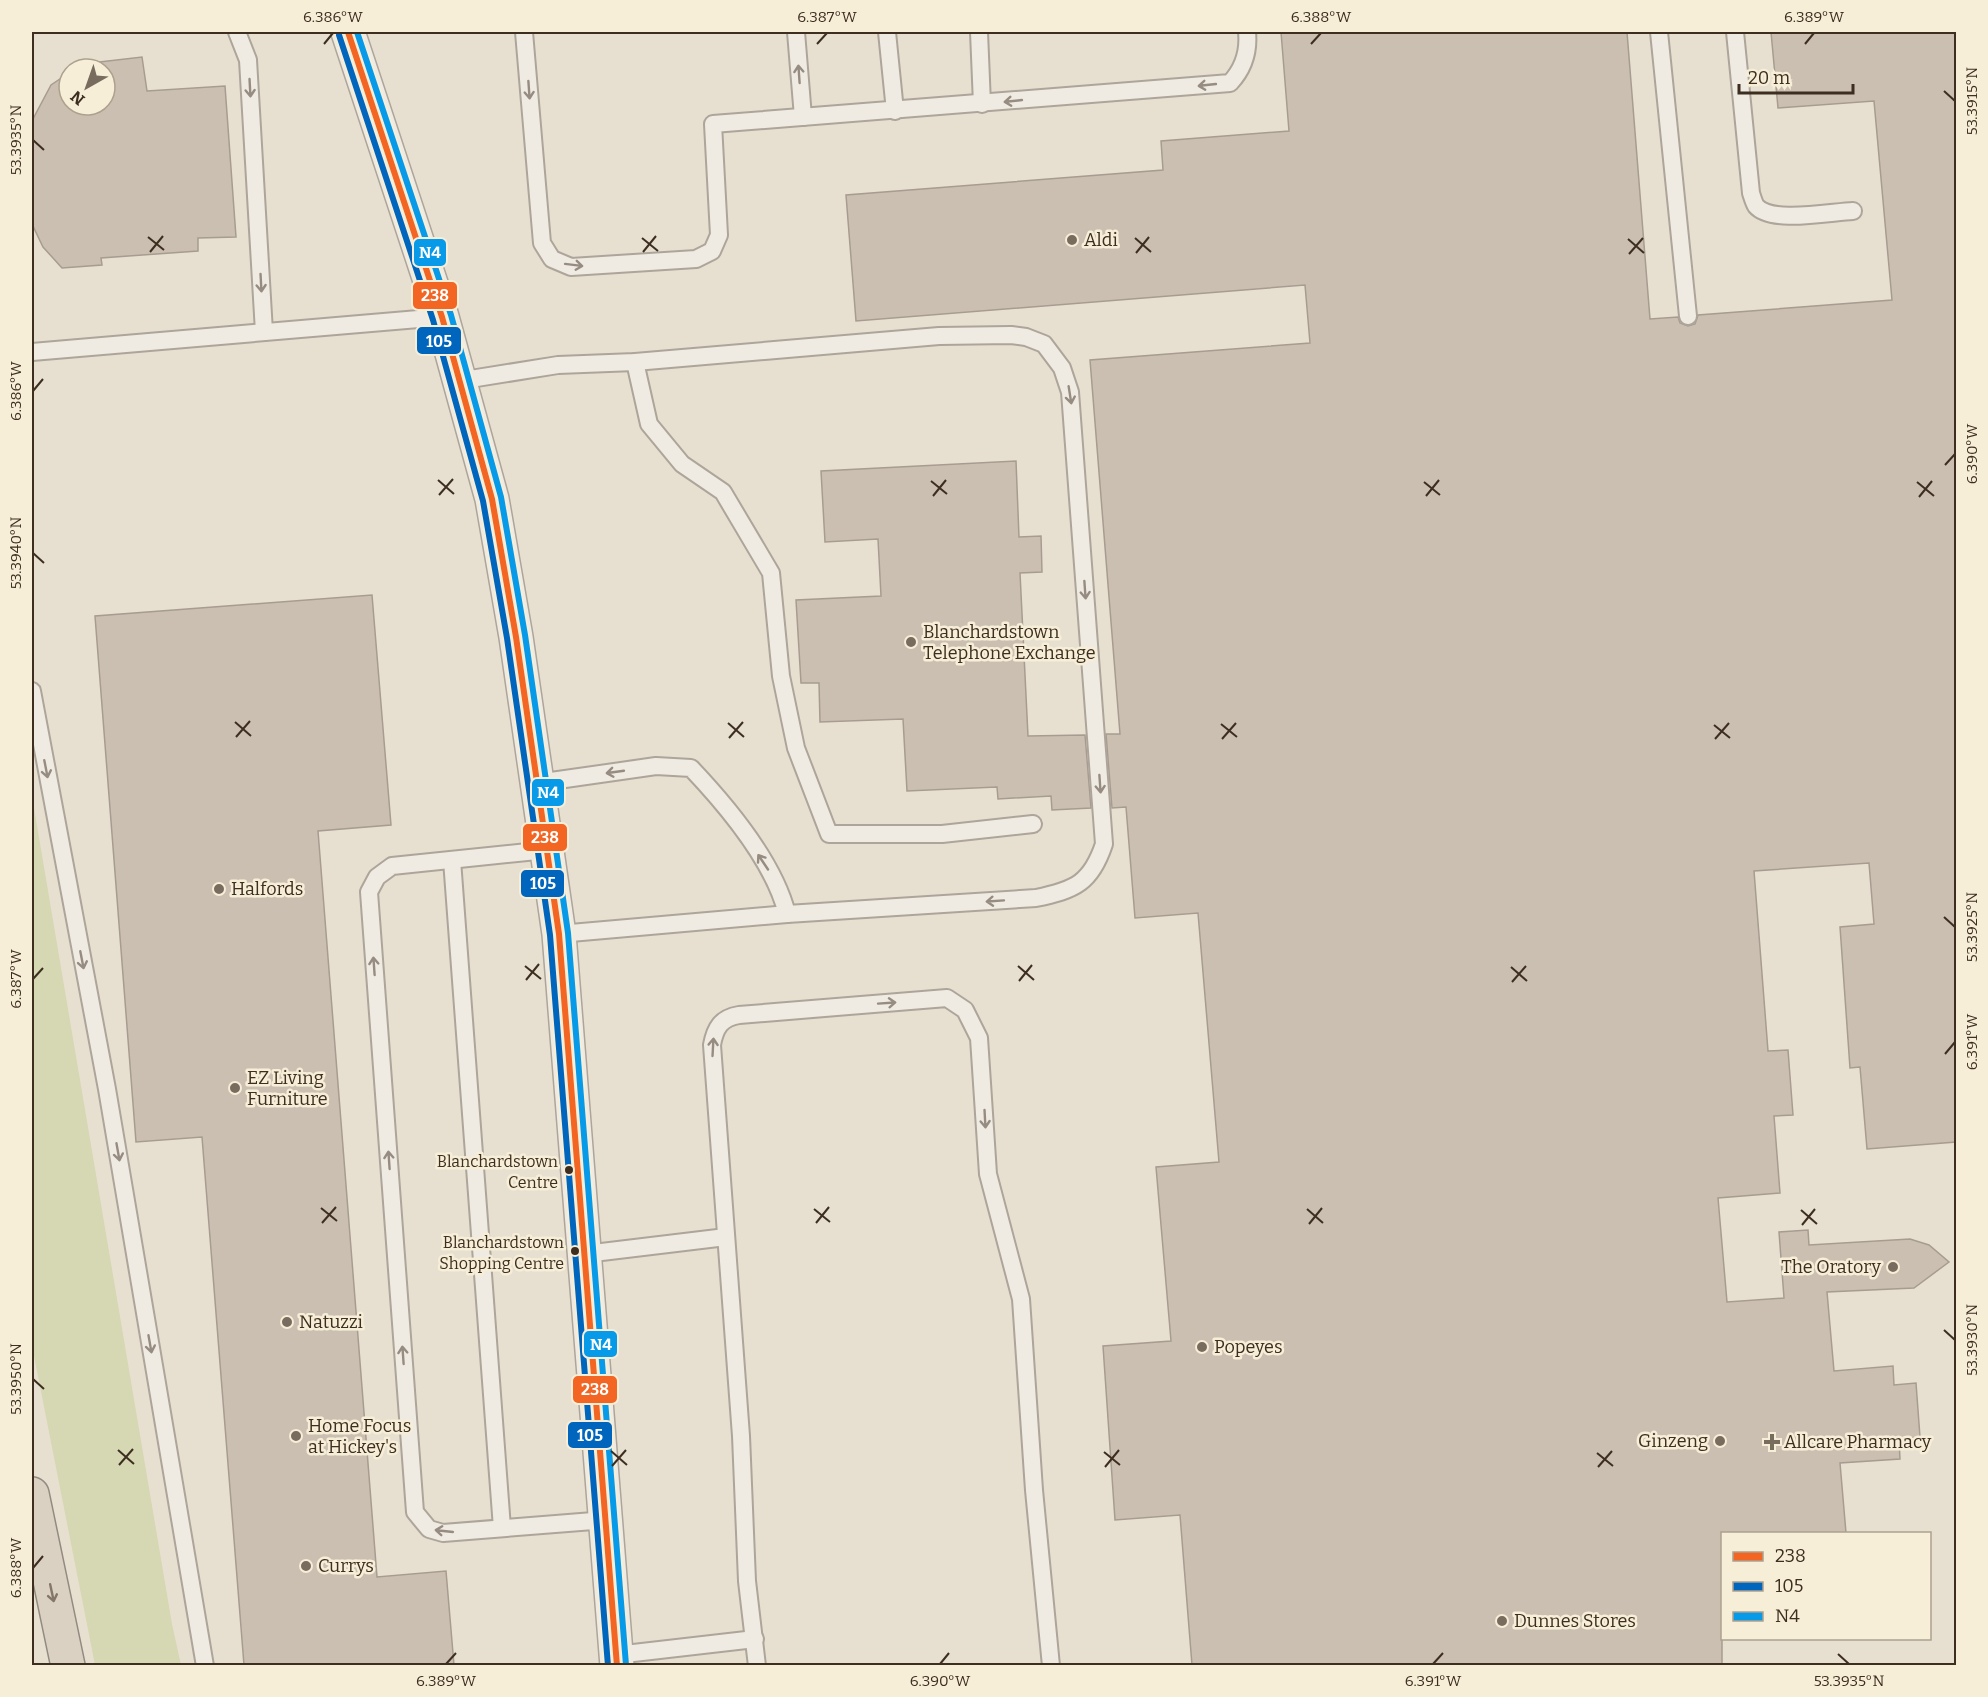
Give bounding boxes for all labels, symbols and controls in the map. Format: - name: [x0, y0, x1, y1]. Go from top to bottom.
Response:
- text: 6.386°W: [303, 8, 364, 26]
- text: 6.387°W: [797, 8, 857, 26]
- text: 6.388°W: [1291, 8, 1352, 26]
- text: 6.389°W: [1784, 8, 1845, 26]
- north arrow: [57, 57, 117, 117]
- scale bar: [1739, 57, 1853, 95]
- one-way arrow: [793, 65, 804, 85]
- text: 20 m: [1748, 67, 1790, 89]
- text: 53.3915°N: [1963, 67, 1981, 135]
- one-way arrow: [244, 77, 255, 97]
- one-way arrow: [523, 79, 534, 99]
- one-way arrow: [1198, 80, 1218, 91]
- text: N: [67, 87, 89, 109]
- one-way arrow: [1004, 96, 1024, 107]
- text: 53.3935°N: [7, 105, 25, 175]
- place label: Aldi: [1084, 229, 1118, 251]
- marker: Aldi: [1065, 233, 1079, 247]
- line badge: N4: [413, 238, 447, 267]
- text: N4: [419, 243, 441, 262]
- one-way arrow: [563, 260, 583, 271]
- one-way arrow: [256, 272, 267, 292]
- line badge: 238: [412, 281, 458, 310]
- text: 238: [421, 286, 449, 305]
- line badge: 105: [416, 326, 462, 355]
- text: 105: [426, 332, 452, 351]
- text: 6.386°W: [7, 360, 25, 421]
- one-way arrow: [1064, 385, 1075, 405]
- text: 6.390°W: [1963, 423, 1981, 484]
- text: 53.3940°N: [7, 517, 25, 589]
- one-way arrow: [1080, 579, 1091, 599]
- place label: Blanchardstown Telephone Exchange: [923, 621, 1096, 664]
- marker: Blanchardstown Telephone Exchange: [904, 635, 918, 649]
- one-way arrow: [41, 758, 52, 778]
- one-way arrow: [605, 766, 625, 777]
- one-way arrow: [1094, 774, 1105, 794]
- line badge: N4: [531, 778, 565, 807]
- text: N4: [537, 783, 559, 802]
- line badge: 238: [522, 823, 568, 852]
- text: 238: [531, 828, 559, 847]
- one-way arrow: [757, 854, 769, 870]
- line badge: 105: [520, 869, 565, 898]
- text: 105: [530, 874, 556, 893]
- place label: Halfords: [231, 878, 303, 900]
- marker: Halfords: [212, 882, 226, 896]
- text: 53.3925°N: [1963, 892, 1981, 962]
- one-way arrow: [986, 895, 1006, 906]
- text: 6.387°W: [7, 949, 25, 1009]
- one-way arrow: [77, 950, 88, 970]
- one-way arrow: [369, 956, 380, 976]
- one-way arrow: [876, 997, 896, 1008]
- text: 6.391°W: [1963, 1013, 1981, 1070]
- one-way arrow: [708, 1037, 719, 1057]
- place label: EZ Living Furniture: [247, 1067, 328, 1110]
- marker: EZ Living Furniture: [228, 1081, 242, 1095]
- one-way arrow: [980, 1109, 991, 1129]
- one-way arrow: [112, 1142, 123, 1162]
- one-way arrow: [383, 1151, 394, 1171]
- place label: Blanchardstown Centre: [437, 1152, 558, 1192]
- marker: Blanchardstown Centre: [563, 1164, 575, 1176]
- place label: Blanchardstown Shopping Centre: [439, 1233, 564, 1273]
- marker: Blanchardstown Shopping Centre: [569, 1245, 581, 1257]
- place label: The Oratory: [1781, 1256, 1881, 1278]
- marker: The Oratory: [1886, 1260, 1900, 1274]
- text: 53.3930°N: [1963, 1304, 1981, 1376]
- place label: Natuzzi: [299, 1311, 363, 1333]
- marker: Natuzzi: [280, 1315, 294, 1329]
- line badge: N4: [583, 1330, 618, 1358]
- one-way arrow: [145, 1334, 156, 1354]
- text: N4: [590, 1335, 612, 1354]
- place label: Popeyes: [1214, 1336, 1283, 1358]
- marker: Popeyes: [1195, 1340, 1209, 1354]
- text: 53.3950°N: [7, 1343, 25, 1415]
- one-way arrow: [398, 1345, 409, 1365]
- line badge: 238: [572, 1375, 618, 1404]
- text: 238: [581, 1380, 609, 1399]
- place label: Home Focus at Hickey's: [308, 1415, 411, 1458]
- line badge: 105: [567, 1421, 613, 1449]
- text: 105: [577, 1426, 603, 1445]
- marker: Home Focus at Hickey's: [289, 1429, 303, 1443]
- place label: Ginzeng: [1638, 1430, 1708, 1452]
- place label: Allcare Pharmacy: [1784, 1431, 1932, 1453]
- marker: Ginzeng: [1713, 1434, 1727, 1448]
- marker: Allcare Pharmacy: [1765, 1435, 1779, 1449]
- one-way arrow: [435, 1525, 454, 1536]
- legend: [1721, 1532, 1931, 1640]
- text: 6.388°W: [7, 1537, 25, 1598]
- text: 238: [1775, 1545, 1806, 1567]
- place label: Currys: [318, 1555, 374, 1577]
- marker: Currys: [299, 1559, 313, 1573]
- text: 105: [1775, 1575, 1803, 1597]
- one-way arrow: [47, 1583, 58, 1602]
- text: N4: [1775, 1605, 1800, 1627]
- place label: Dunnes Stores: [1514, 1610, 1636, 1632]
- marker: Dunnes Stores: [1495, 1614, 1509, 1628]
- text: 6.389°W: [416, 1672, 477, 1690]
- text: 6.390°W: [910, 1672, 971, 1690]
- text: 6.391°W: [1405, 1672, 1462, 1690]
- text: 53.3935°N: [1814, 1672, 1884, 1690]

